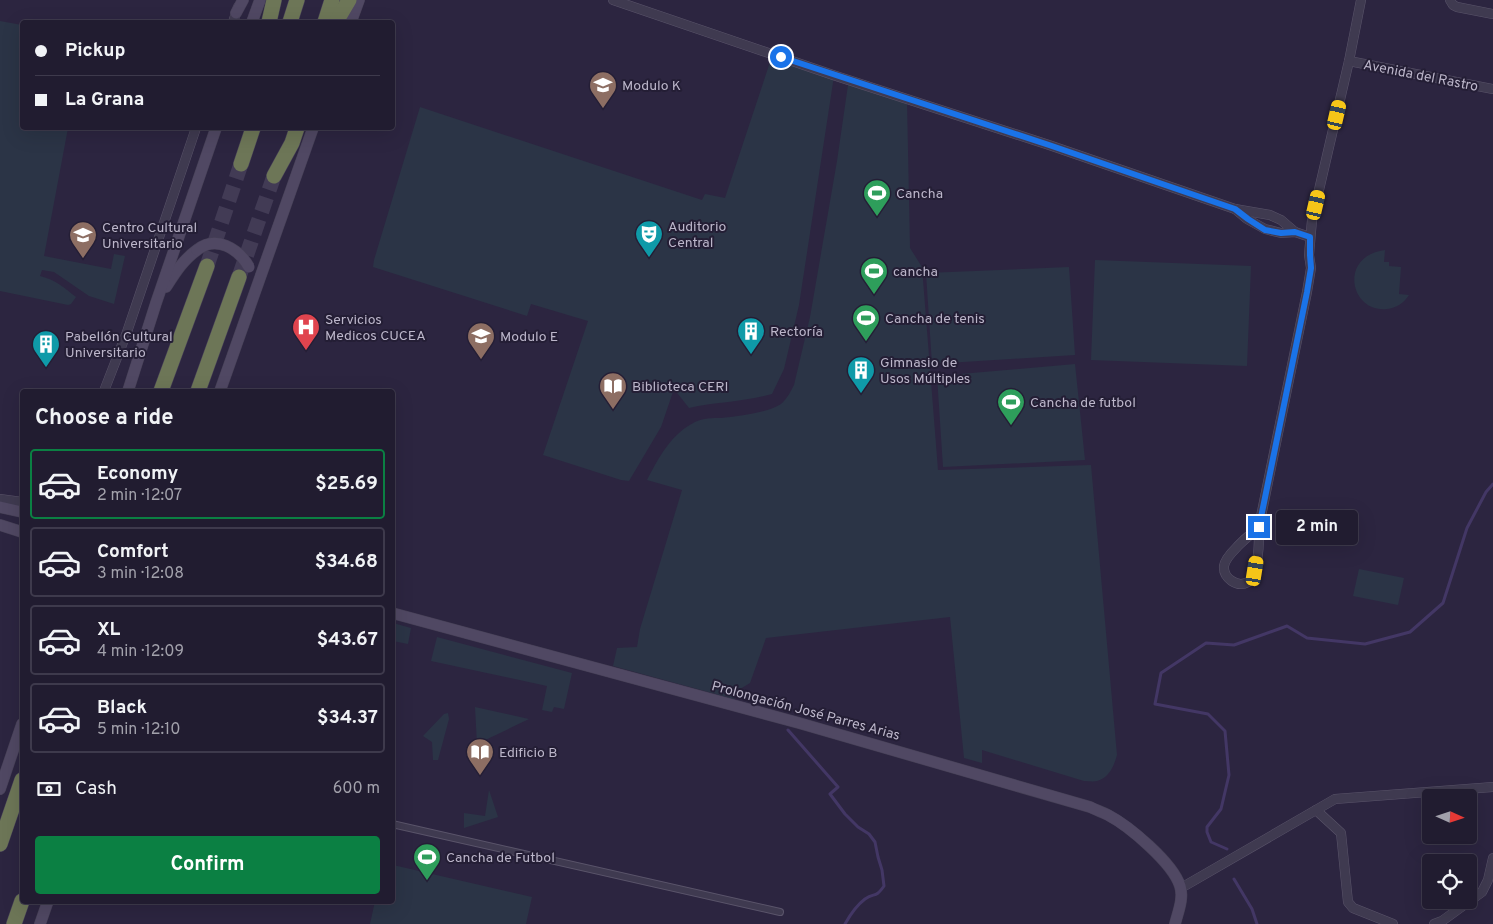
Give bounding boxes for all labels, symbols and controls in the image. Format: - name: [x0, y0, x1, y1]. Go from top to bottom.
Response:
- text: Pickup: [65, 39, 125, 63]
- route start: [770, 46, 792, 68]
- street label: Avenida del Rastro: [1362, 57, 1480, 96]
- school or university icon: Modulo K: [588, 70, 618, 109]
- place label: Modulo K: [622, 78, 681, 95]
- text: La Grana: [65, 88, 144, 112]
- car: [1326, 99, 1347, 131]
- sports icon: Cancha: [862, 178, 892, 217]
- place label: Cancha: [896, 186, 943, 203]
- car: [1305, 189, 1326, 221]
- theatre icon: Auditorio Central: [634, 219, 664, 258]
- place label: Auditorio Central: [668, 219, 726, 252]
- school or university icon: Centro Cultural Universitario: [68, 220, 98, 259]
- place label: Centro Cultural Universitario: [102, 220, 197, 253]
- sports icon: cancha: [859, 256, 889, 295]
- place label: cancha: [893, 264, 938, 281]
- sports icon: Cancha de tenis: [851, 303, 881, 342]
- place label: Cancha de tenis: [885, 311, 985, 328]
- hospital icon: Servicios Medicos CUCEA: [291, 312, 321, 351]
- place label: Servicios Medicos CUCEA: [325, 312, 426, 345]
- building icon: Rectoría: [736, 316, 766, 355]
- school or university icon: Modulo E: [466, 321, 496, 360]
- place label: Rectoría: [770, 324, 823, 341]
- building icon: Pabellón Cultural Universitario: [31, 329, 61, 368]
- place label: Pabellón Cultural Universitario: [65, 329, 173, 362]
- place label: Modulo E: [500, 329, 558, 346]
- building icon: Gimnasio de Usos Múltiples: [846, 355, 876, 394]
- place label: Gimnasio de Usos Múltiples: [880, 355, 970, 388]
- library icon: Biblioteca CERI: [598, 371, 628, 410]
- place label: Biblioteca CERI: [632, 379, 728, 396]
- sports icon: Cancha de futbol: [996, 387, 1026, 426]
- place label: Cancha de futbol: [1030, 395, 1136, 412]
- text: Choose a ride: [35, 405, 173, 432]
- icon: car: [37, 462, 82, 507]
- text: Economy: [97, 462, 178, 486]
- text: $25.69: [315, 472, 378, 496]
- text: 2 min · 12:07: [97, 486, 182, 506]
- callout: 2 min: [1276, 510, 1359, 544]
- route end: [1248, 516, 1270, 538]
- text: 2 min: [1296, 517, 1338, 537]
- icon: car: [37, 540, 82, 585]
- text: Comfort: [97, 540, 169, 564]
- text: $34.68: [315, 550, 378, 574]
- car: [1245, 555, 1264, 587]
- text: 3 min · 12:08: [97, 564, 184, 584]
- icon: car: [37, 618, 82, 663]
- text: XL: [97, 618, 120, 642]
- text: $43.67: [317, 628, 378, 652]
- text: 4 min · 12:09: [97, 642, 184, 662]
- street label: Prolongación José Parres Arias: [709, 678, 902, 745]
- icon: car: [37, 696, 82, 741]
- text: Black: [97, 696, 147, 720]
- text: $34.37: [317, 706, 378, 730]
- text: 5 min · 12:10: [97, 720, 180, 740]
- library icon: Edificio B: [465, 737, 495, 776]
- place label: Edificio B: [499, 745, 557, 762]
- icon: cash: [35, 775, 63, 803]
- text: Cash: [75, 777, 117, 801]
- text: 600 m: [333, 779, 380, 799]
- north arrow: [1422, 789, 1478, 844]
- map controls: [1422, 789, 1477, 909]
- button: Confirm: [35, 836, 380, 894]
- sports icon: Cancha de Futbol: [412, 842, 442, 881]
- place label: Cancha de Futbol: [446, 850, 555, 867]
- button: locate: [1422, 854, 1477, 909]

